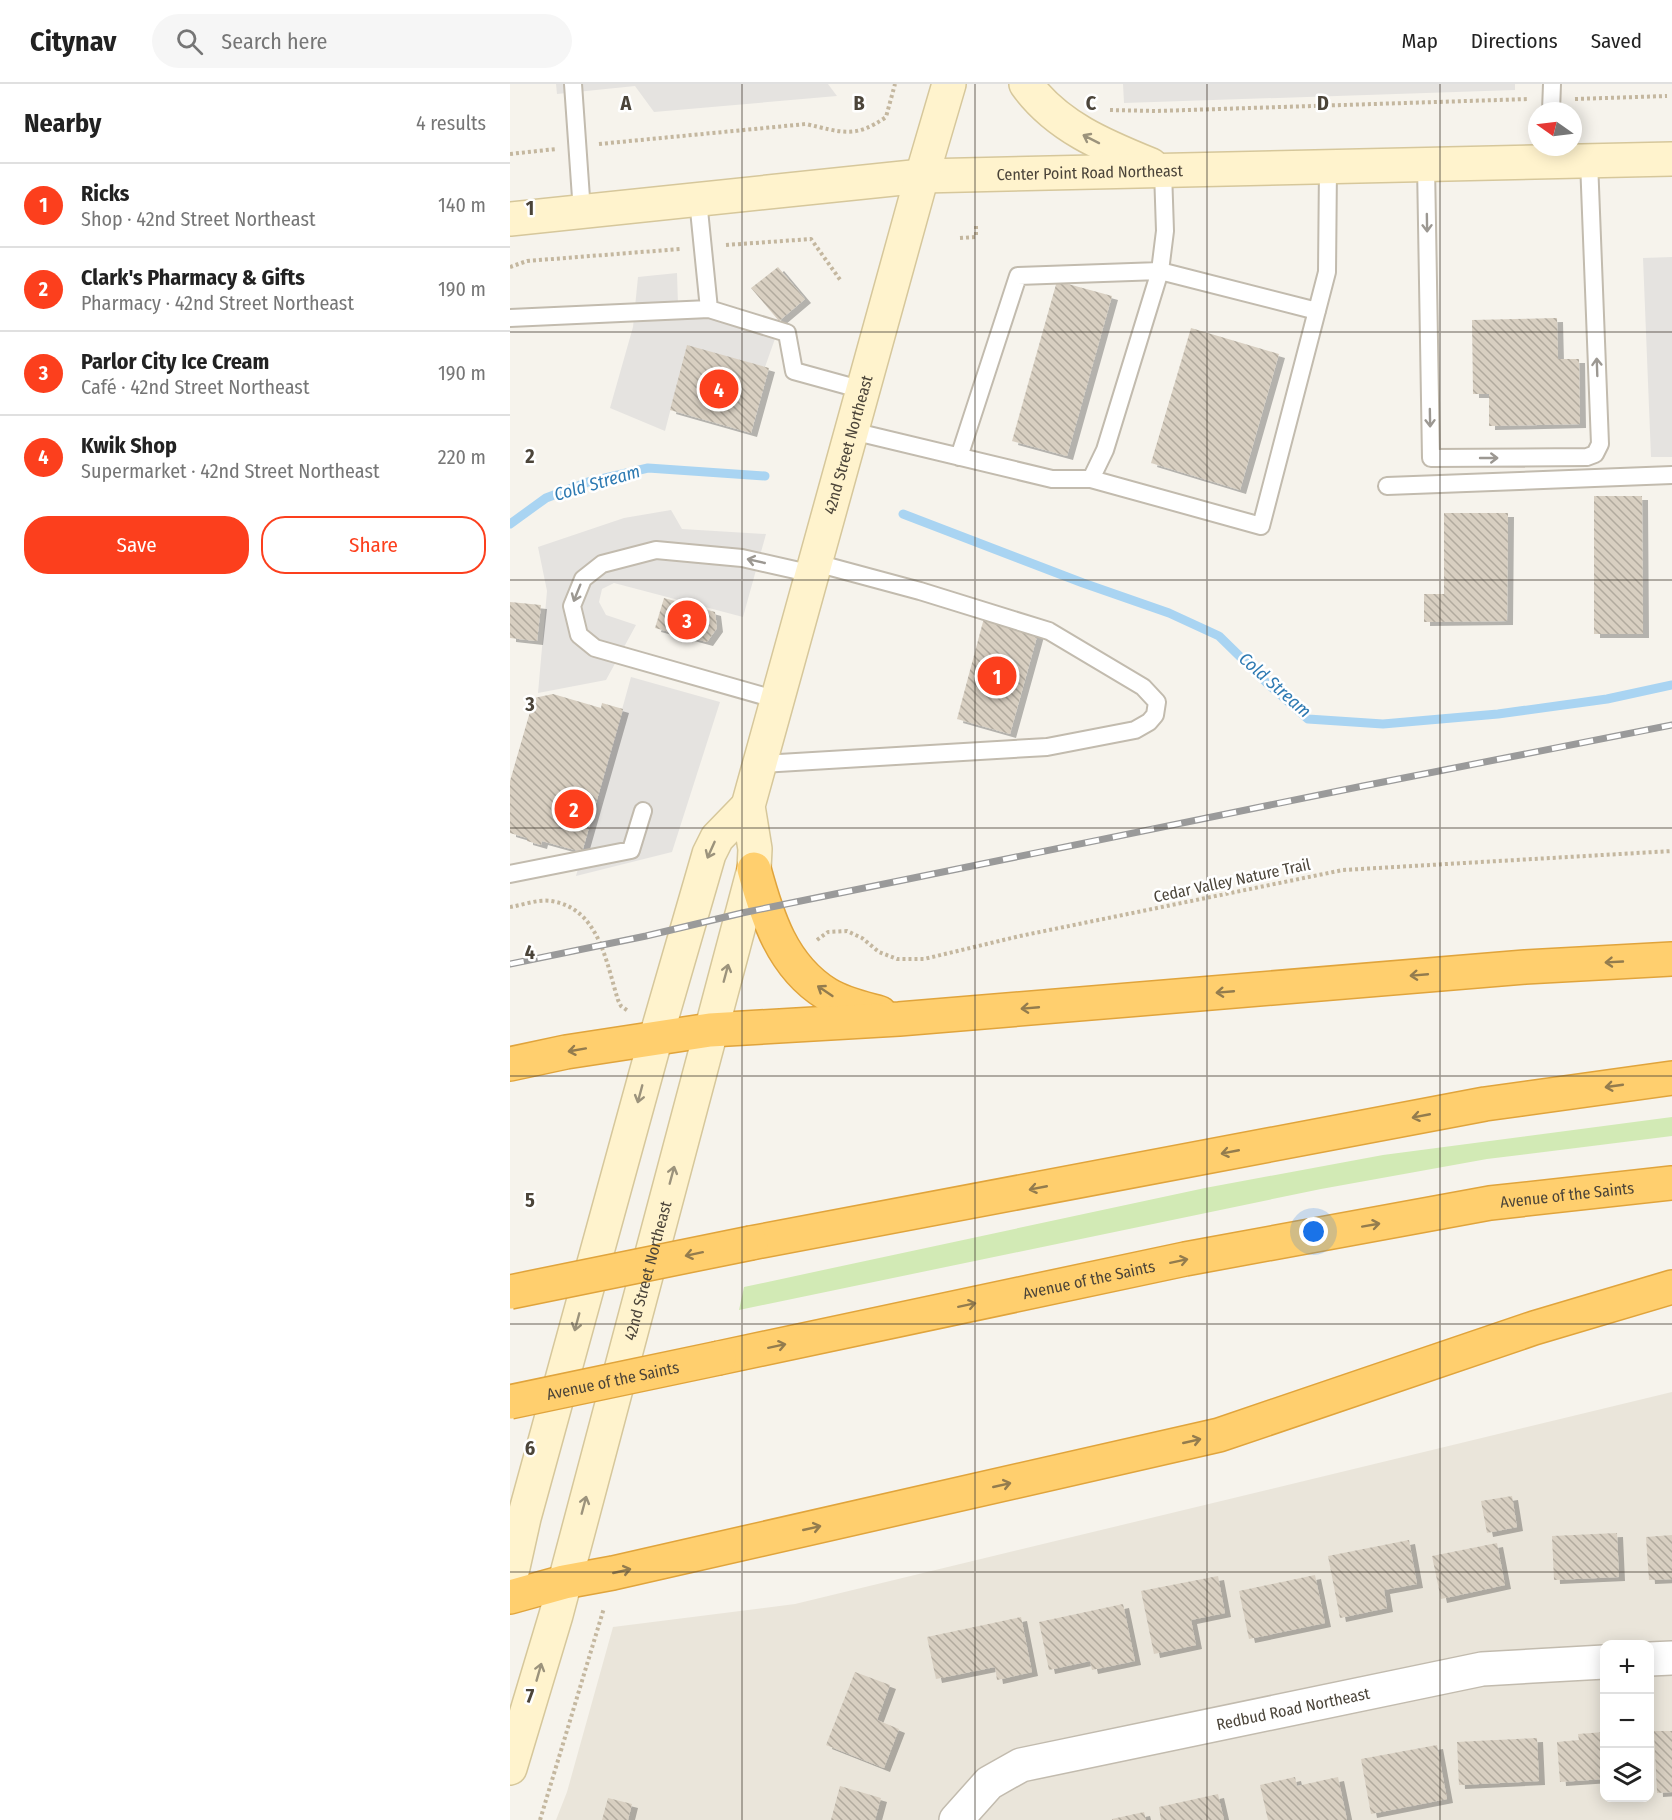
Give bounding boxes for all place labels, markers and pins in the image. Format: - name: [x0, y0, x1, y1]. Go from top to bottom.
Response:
- pin: 4: [700, 366, 738, 412]
- pin: 3: [668, 598, 706, 642]
- pin: 1: [978, 654, 1016, 698]
- pin: 2: [554, 786, 594, 832]

